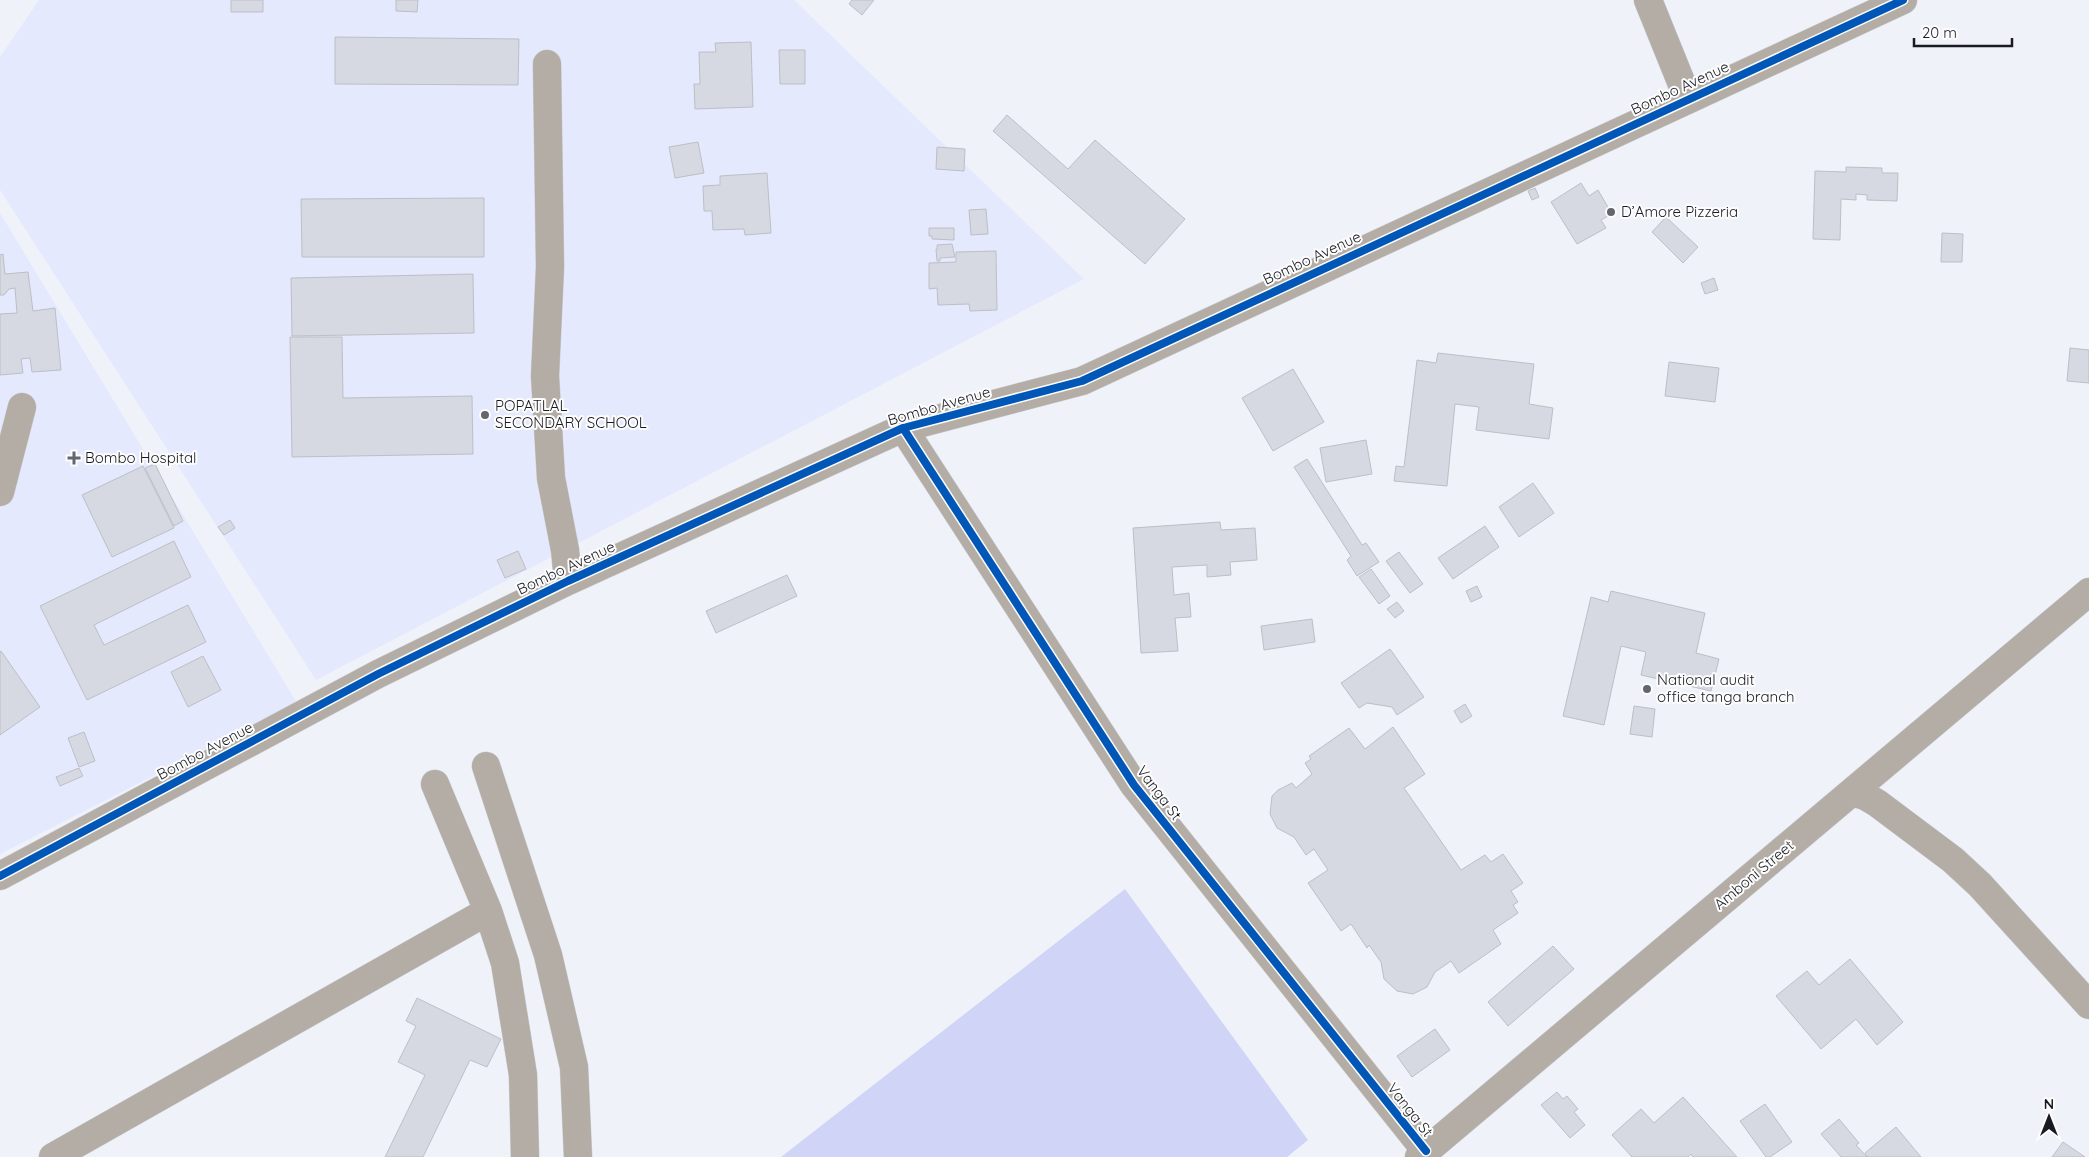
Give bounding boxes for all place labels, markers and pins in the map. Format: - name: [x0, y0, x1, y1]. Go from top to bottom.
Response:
- place label: D’Amore Pizzeria: [1621, 202, 1738, 221]
- marker: D’Amore Pizzeria: [1605, 206, 1617, 218]
- place label: POPATLAL SECONDARY SCHOOL: [495, 396, 647, 432]
- marker: POPATLAL SECONDARY SCHOOL: [479, 409, 491, 421]
- place label: Bombo Hospital: [85, 448, 197, 467]
- marker: Bombo Hospital: [67, 451, 81, 465]
- place label: National audit office tanga branch: [1657, 670, 1794, 706]
- marker: National audit office tanga branch: [1641, 683, 1653, 695]

